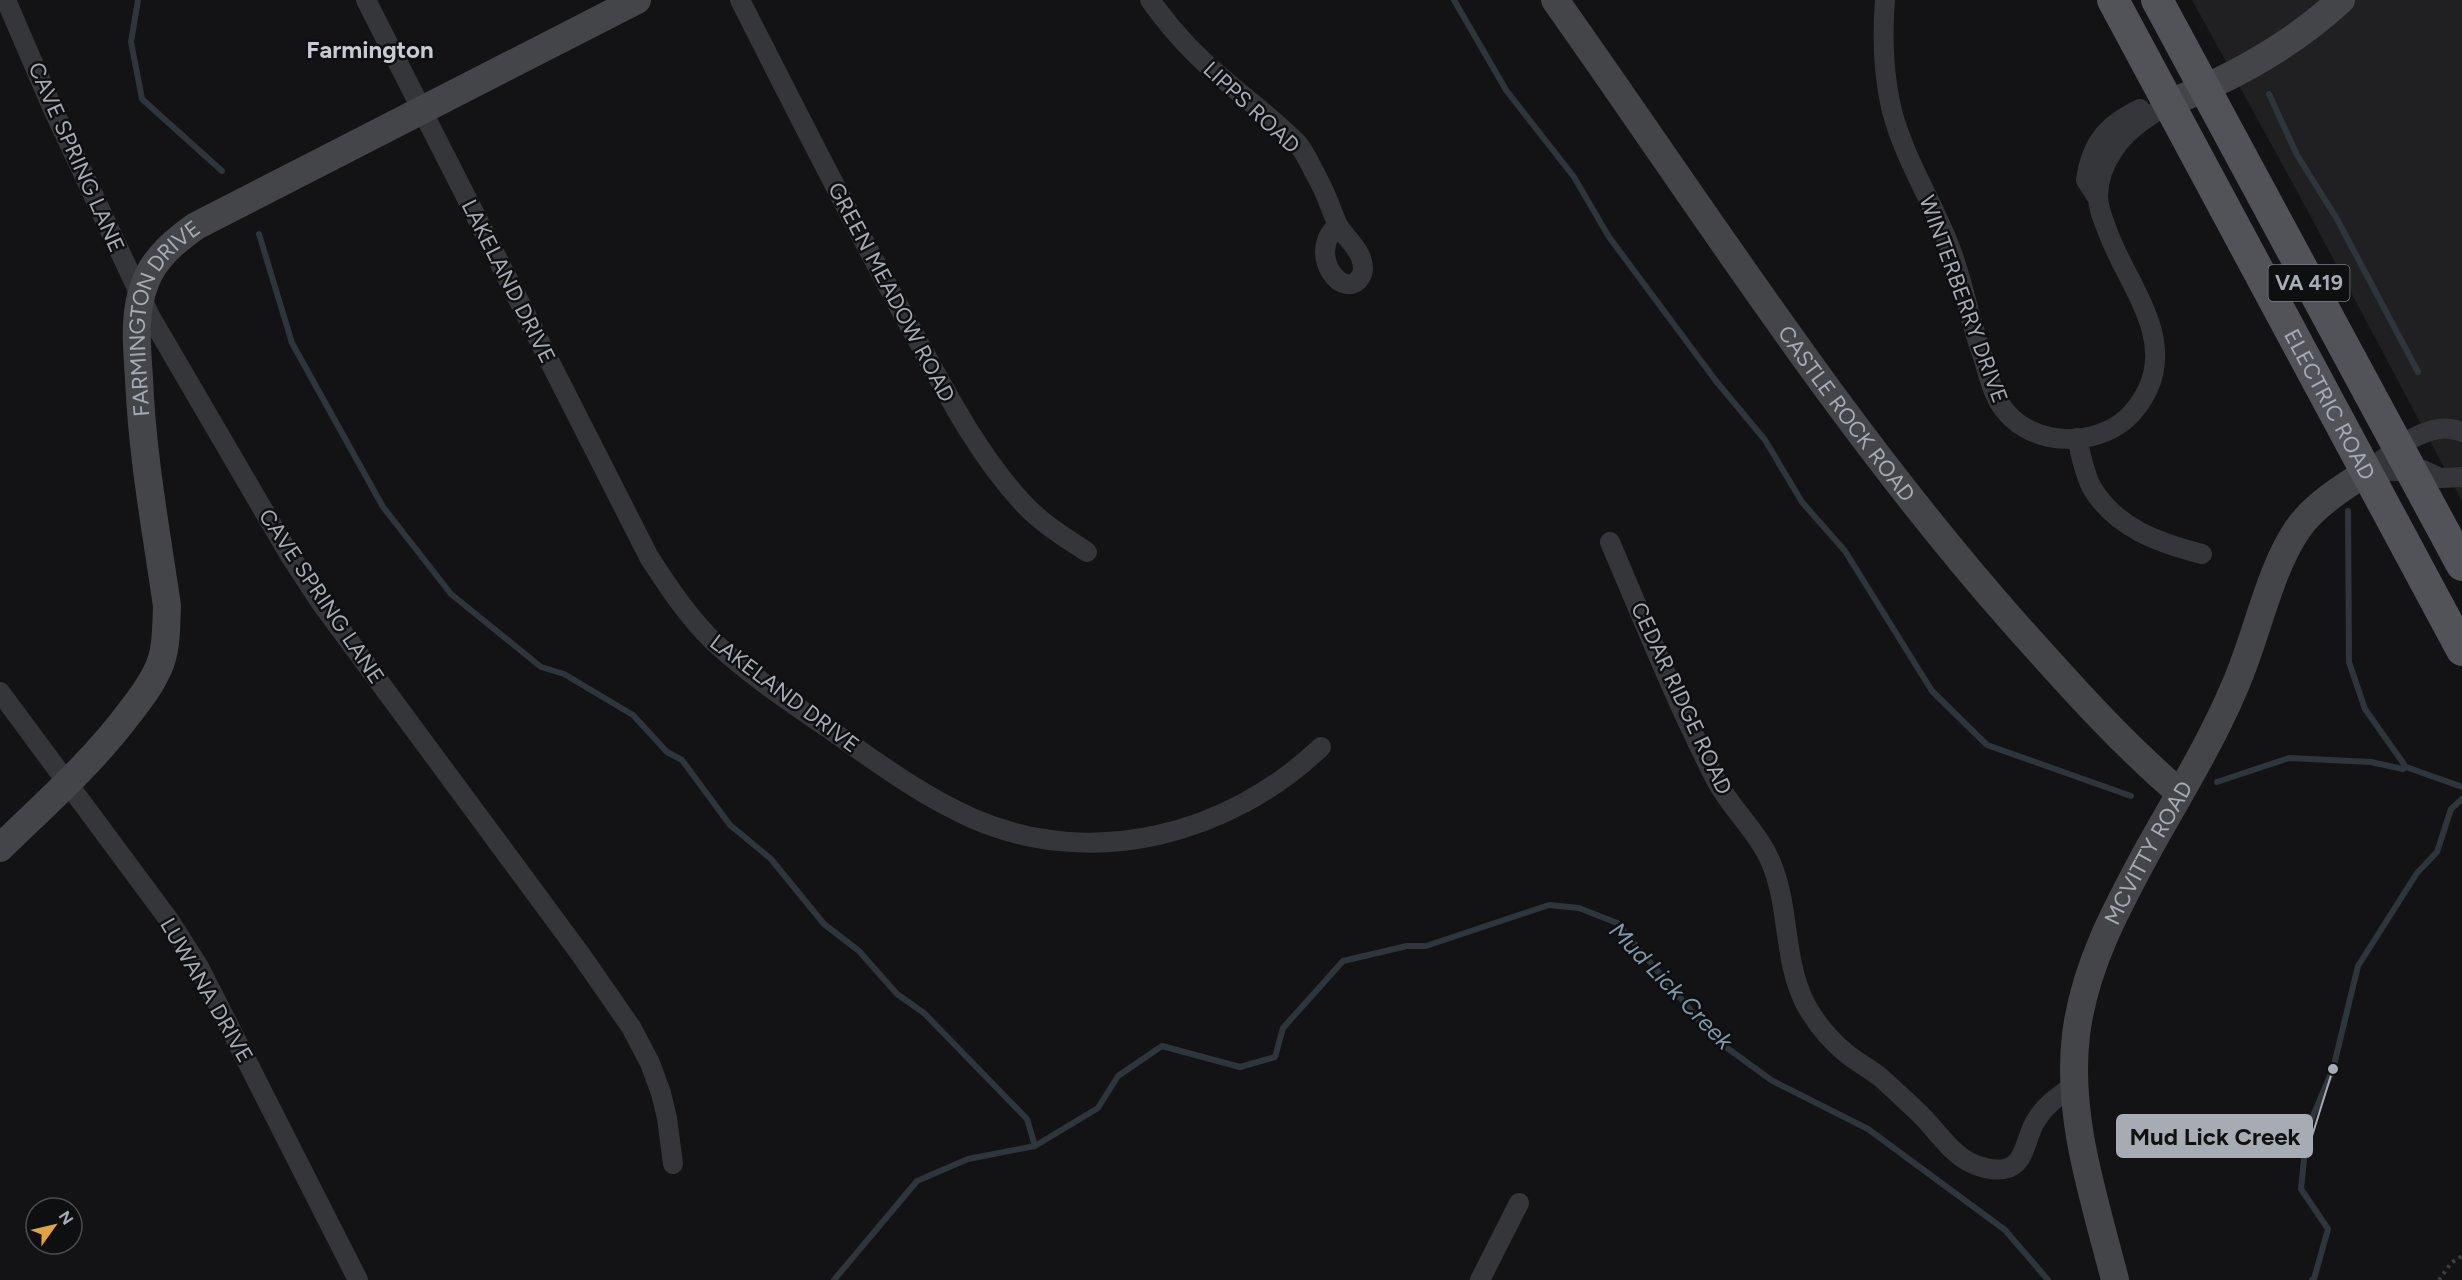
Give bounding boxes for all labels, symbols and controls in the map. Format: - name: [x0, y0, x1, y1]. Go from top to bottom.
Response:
- district label: Farmington: [306, 35, 434, 64]
- street label: LIPPS ROAD: [1198, 56, 1306, 159]
- street label: CAVE SPRING LANE: [23, 58, 131, 256]
- street label: GREEN MEADOW ROAD: [822, 178, 961, 407]
- street label: WINTERBERRY DRIVE: [1913, 192, 2014, 407]
- street label: LAKELAND DRIVE: [456, 195, 561, 367]
- street label: FARMINGTON DRIVE: [124, 215, 205, 418]
- road number: VA 419: [2268, 265, 2350, 301]
- street label: CASTLE ROCK ROAD: [1772, 320, 1921, 507]
- street label: ELECTRIC ROAD: [2278, 324, 2381, 485]
- street label: CAVE SPRING LANE: [253, 504, 390, 689]
- street label: CEDAR RIDGE ROAD: [1625, 598, 1738, 799]
- street label: LAKELAND DRIVE: [705, 628, 865, 758]
- street label: MCVITTY ROAD: [2099, 776, 2198, 929]
- street label: LUWANA DRIVE: [154, 913, 259, 1067]
- water label: Mud Lick Creek: [1603, 916, 1740, 1056]
- callout: Mud Lick Creek: [2117, 1115, 2312, 1157]
- text: Mud Lick Creek: [2129, 1122, 2301, 1151]
- north arrow: [24, 1196, 84, 1256]
- text: N: [55, 1207, 77, 1228]

